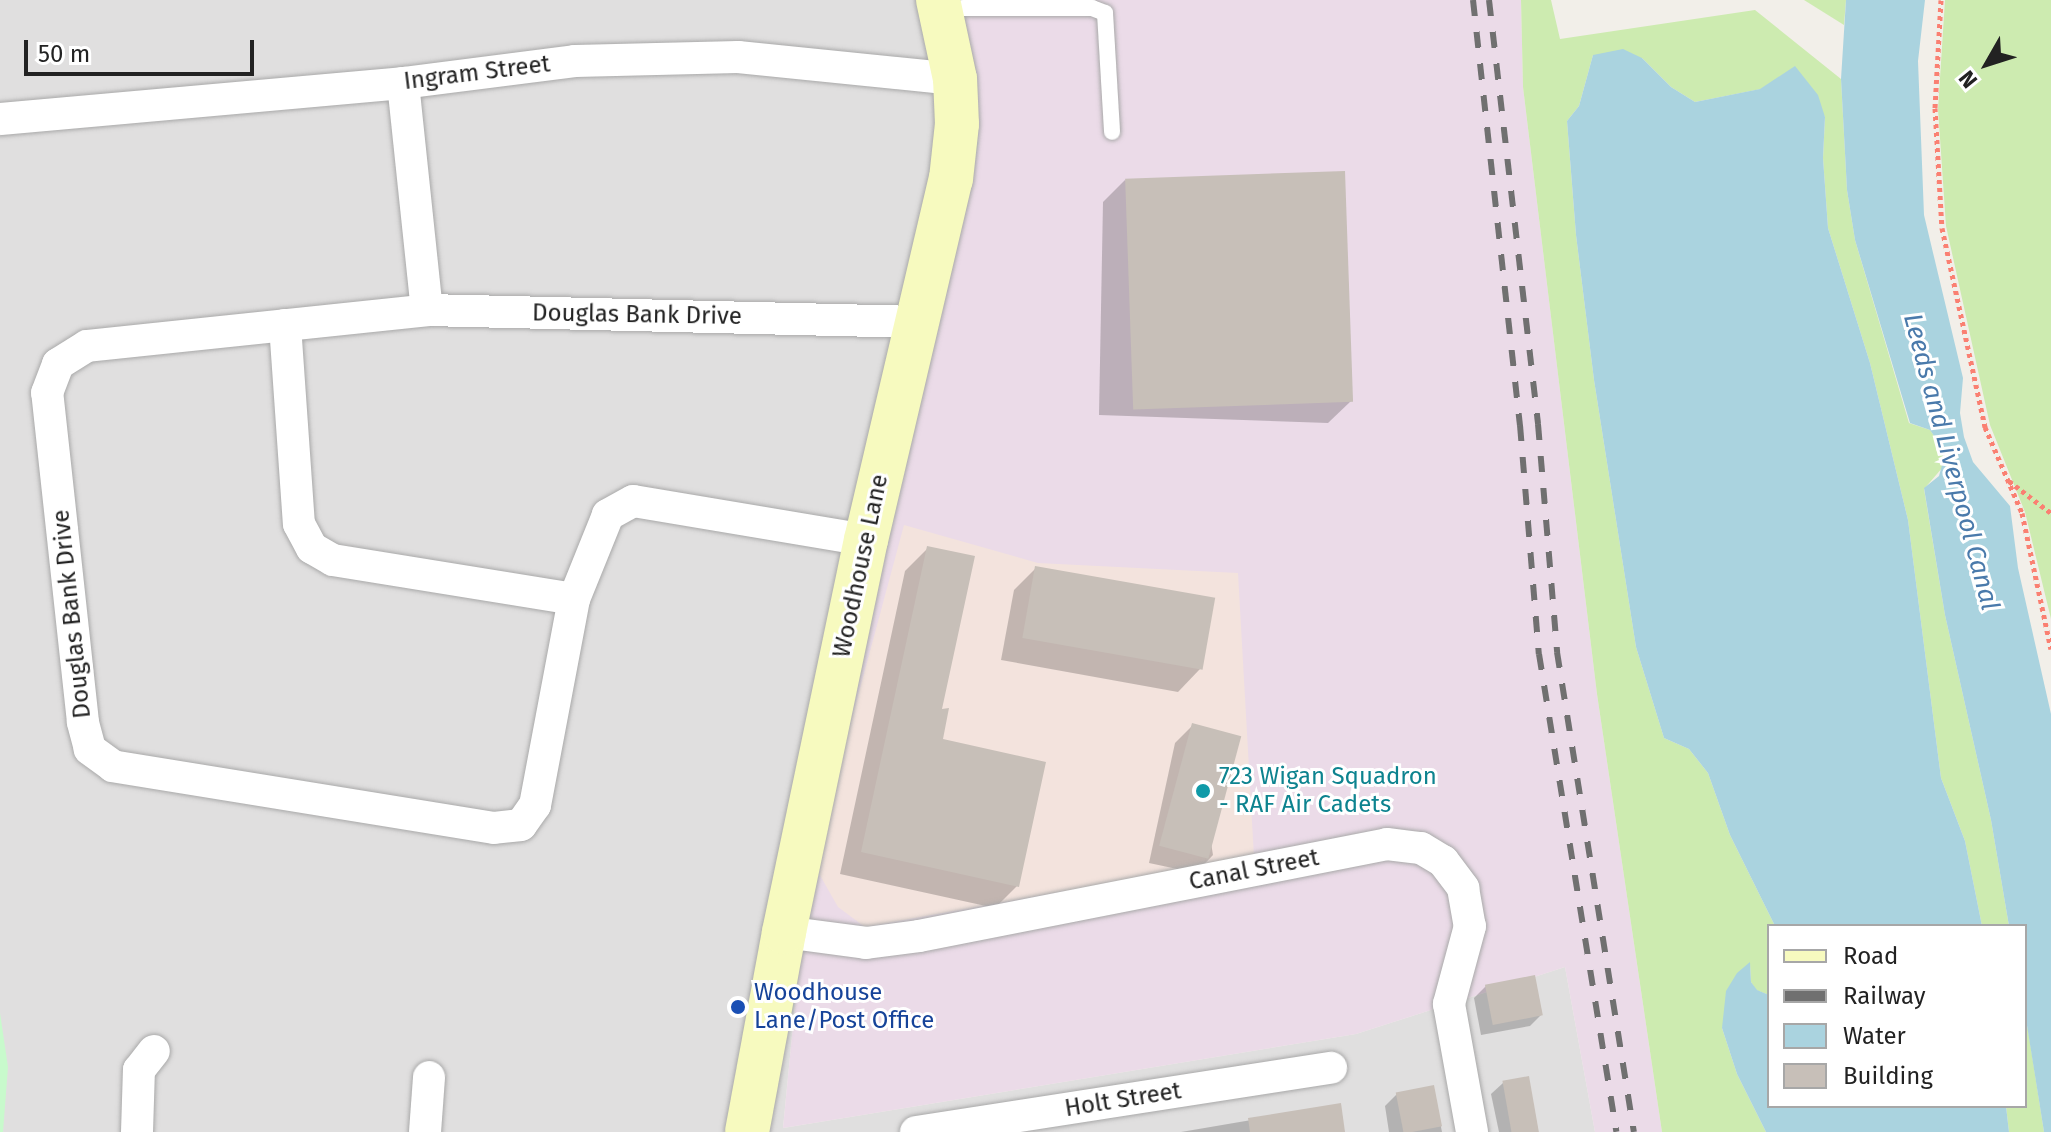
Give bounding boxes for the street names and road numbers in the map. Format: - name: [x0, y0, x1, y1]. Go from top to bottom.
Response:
- street label: Ingram Street: [402, 50, 552, 96]
- street label: Douglas Bank Drive: [532, 299, 742, 331]
- street label: Woodhouse Lane: [828, 472, 894, 660]
- street label: Douglas Bank Drive: [47, 508, 97, 720]
- street label: Canal Street: [1187, 843, 1321, 897]
- street label: Holt Street: [1063, 1077, 1183, 1123]

